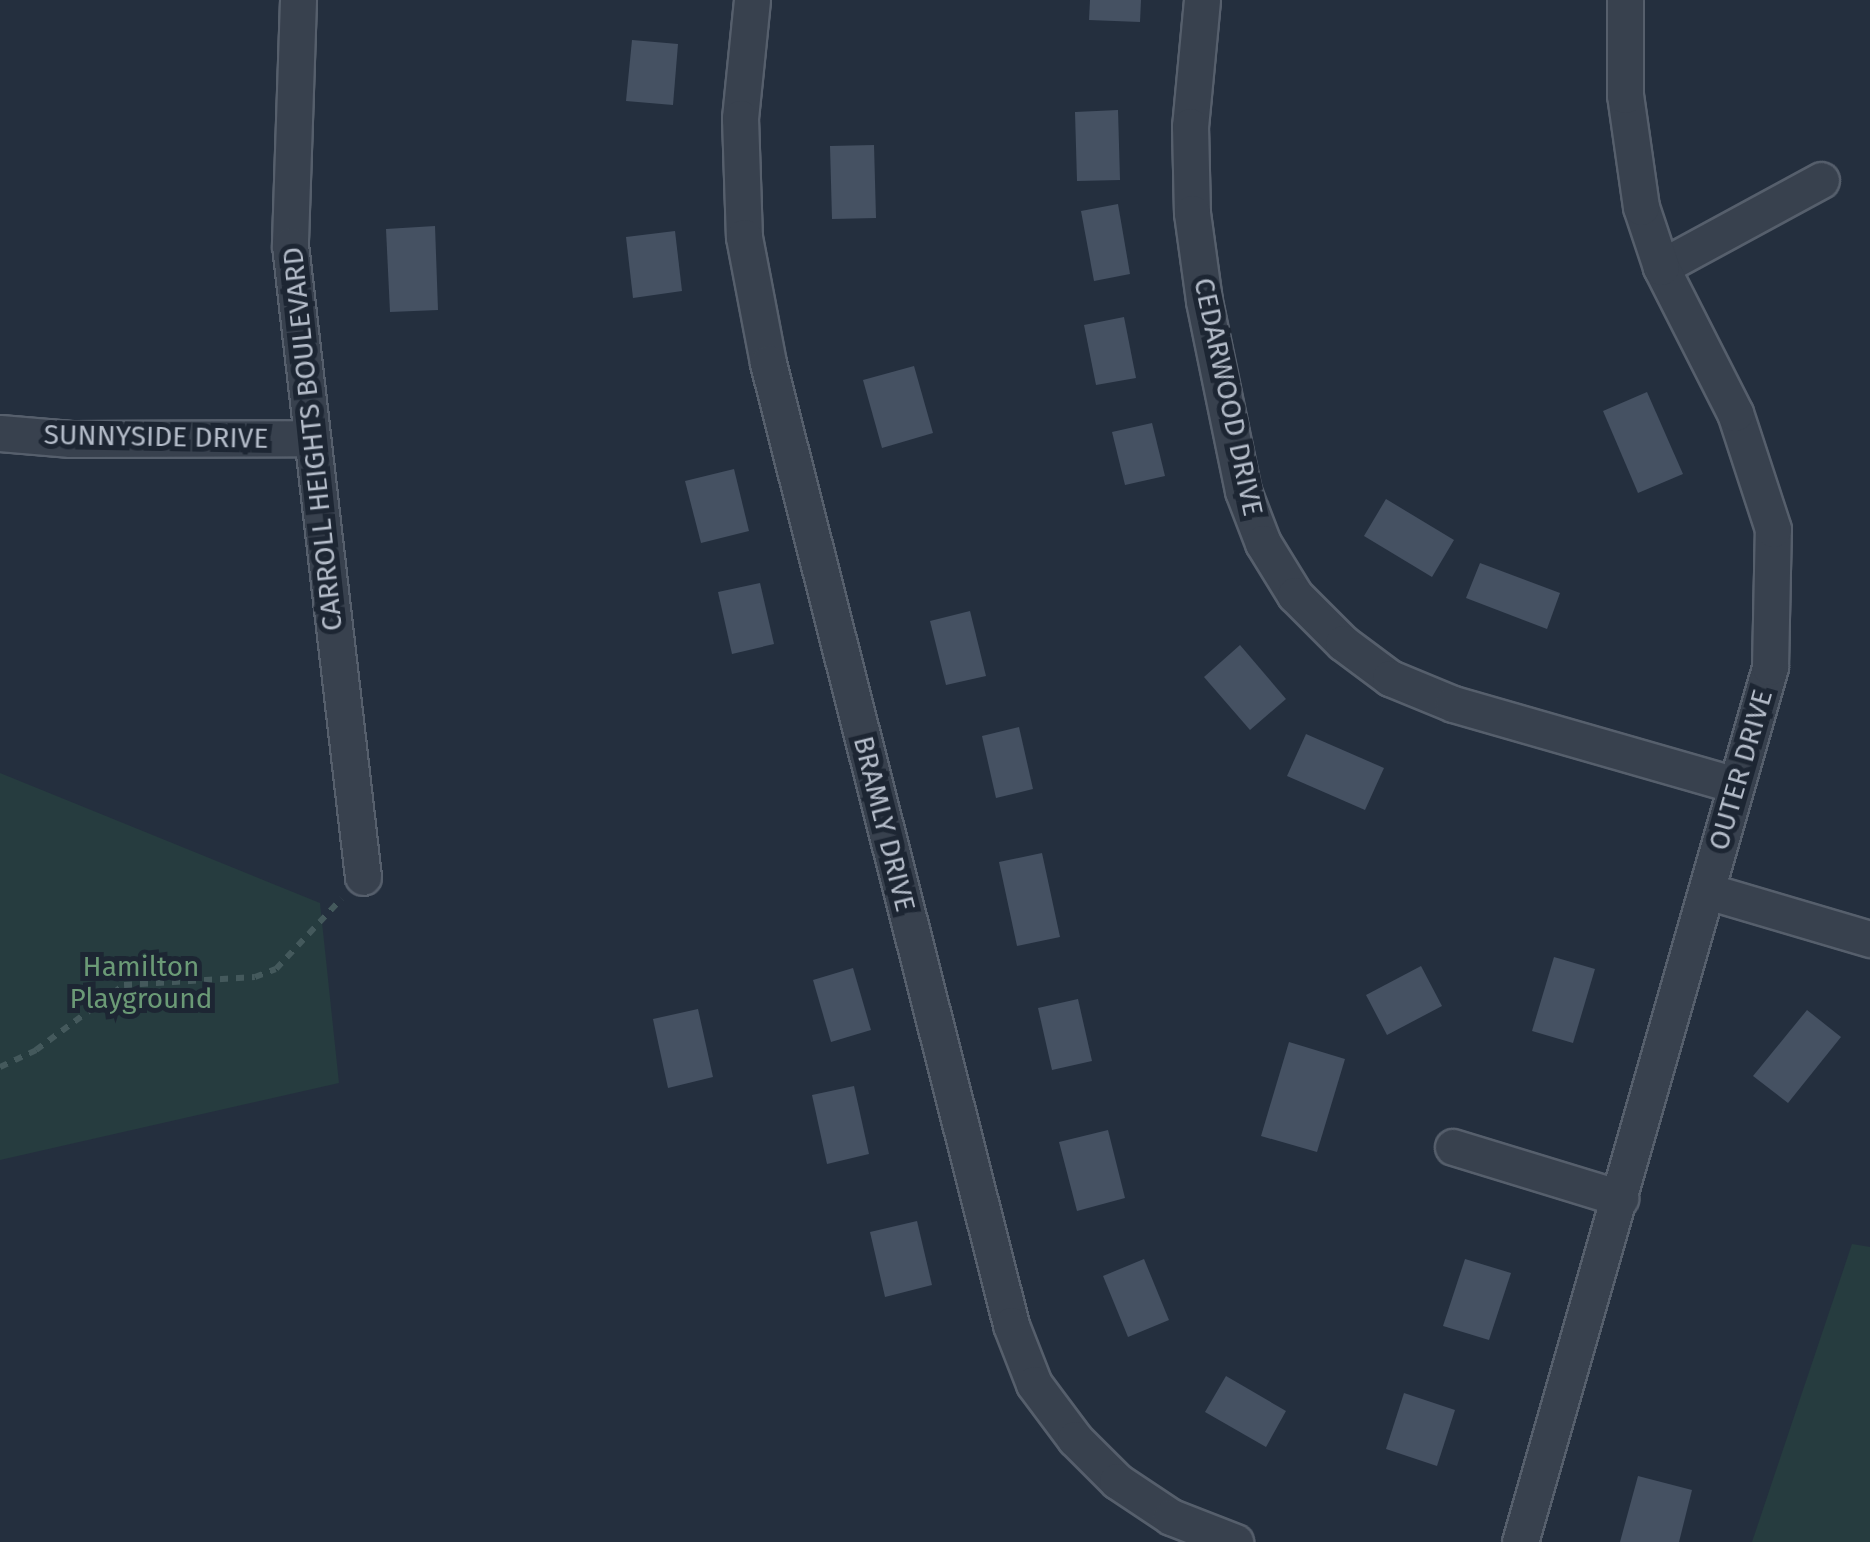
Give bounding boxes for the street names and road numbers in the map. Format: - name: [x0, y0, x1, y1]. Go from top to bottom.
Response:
- street label: CARROLL HEIGHTS BOULEVARD: [276, 245, 350, 633]
- street label: CEDARWOOD DRIVE: [1186, 275, 1270, 519]
- street label: SUNNYSIDE DRIVE: [43, 418, 269, 456]
- street label: OUTER DRIVE: [1702, 686, 1780, 854]
- street label: BRAMLY DRIVE: [846, 733, 922, 915]

